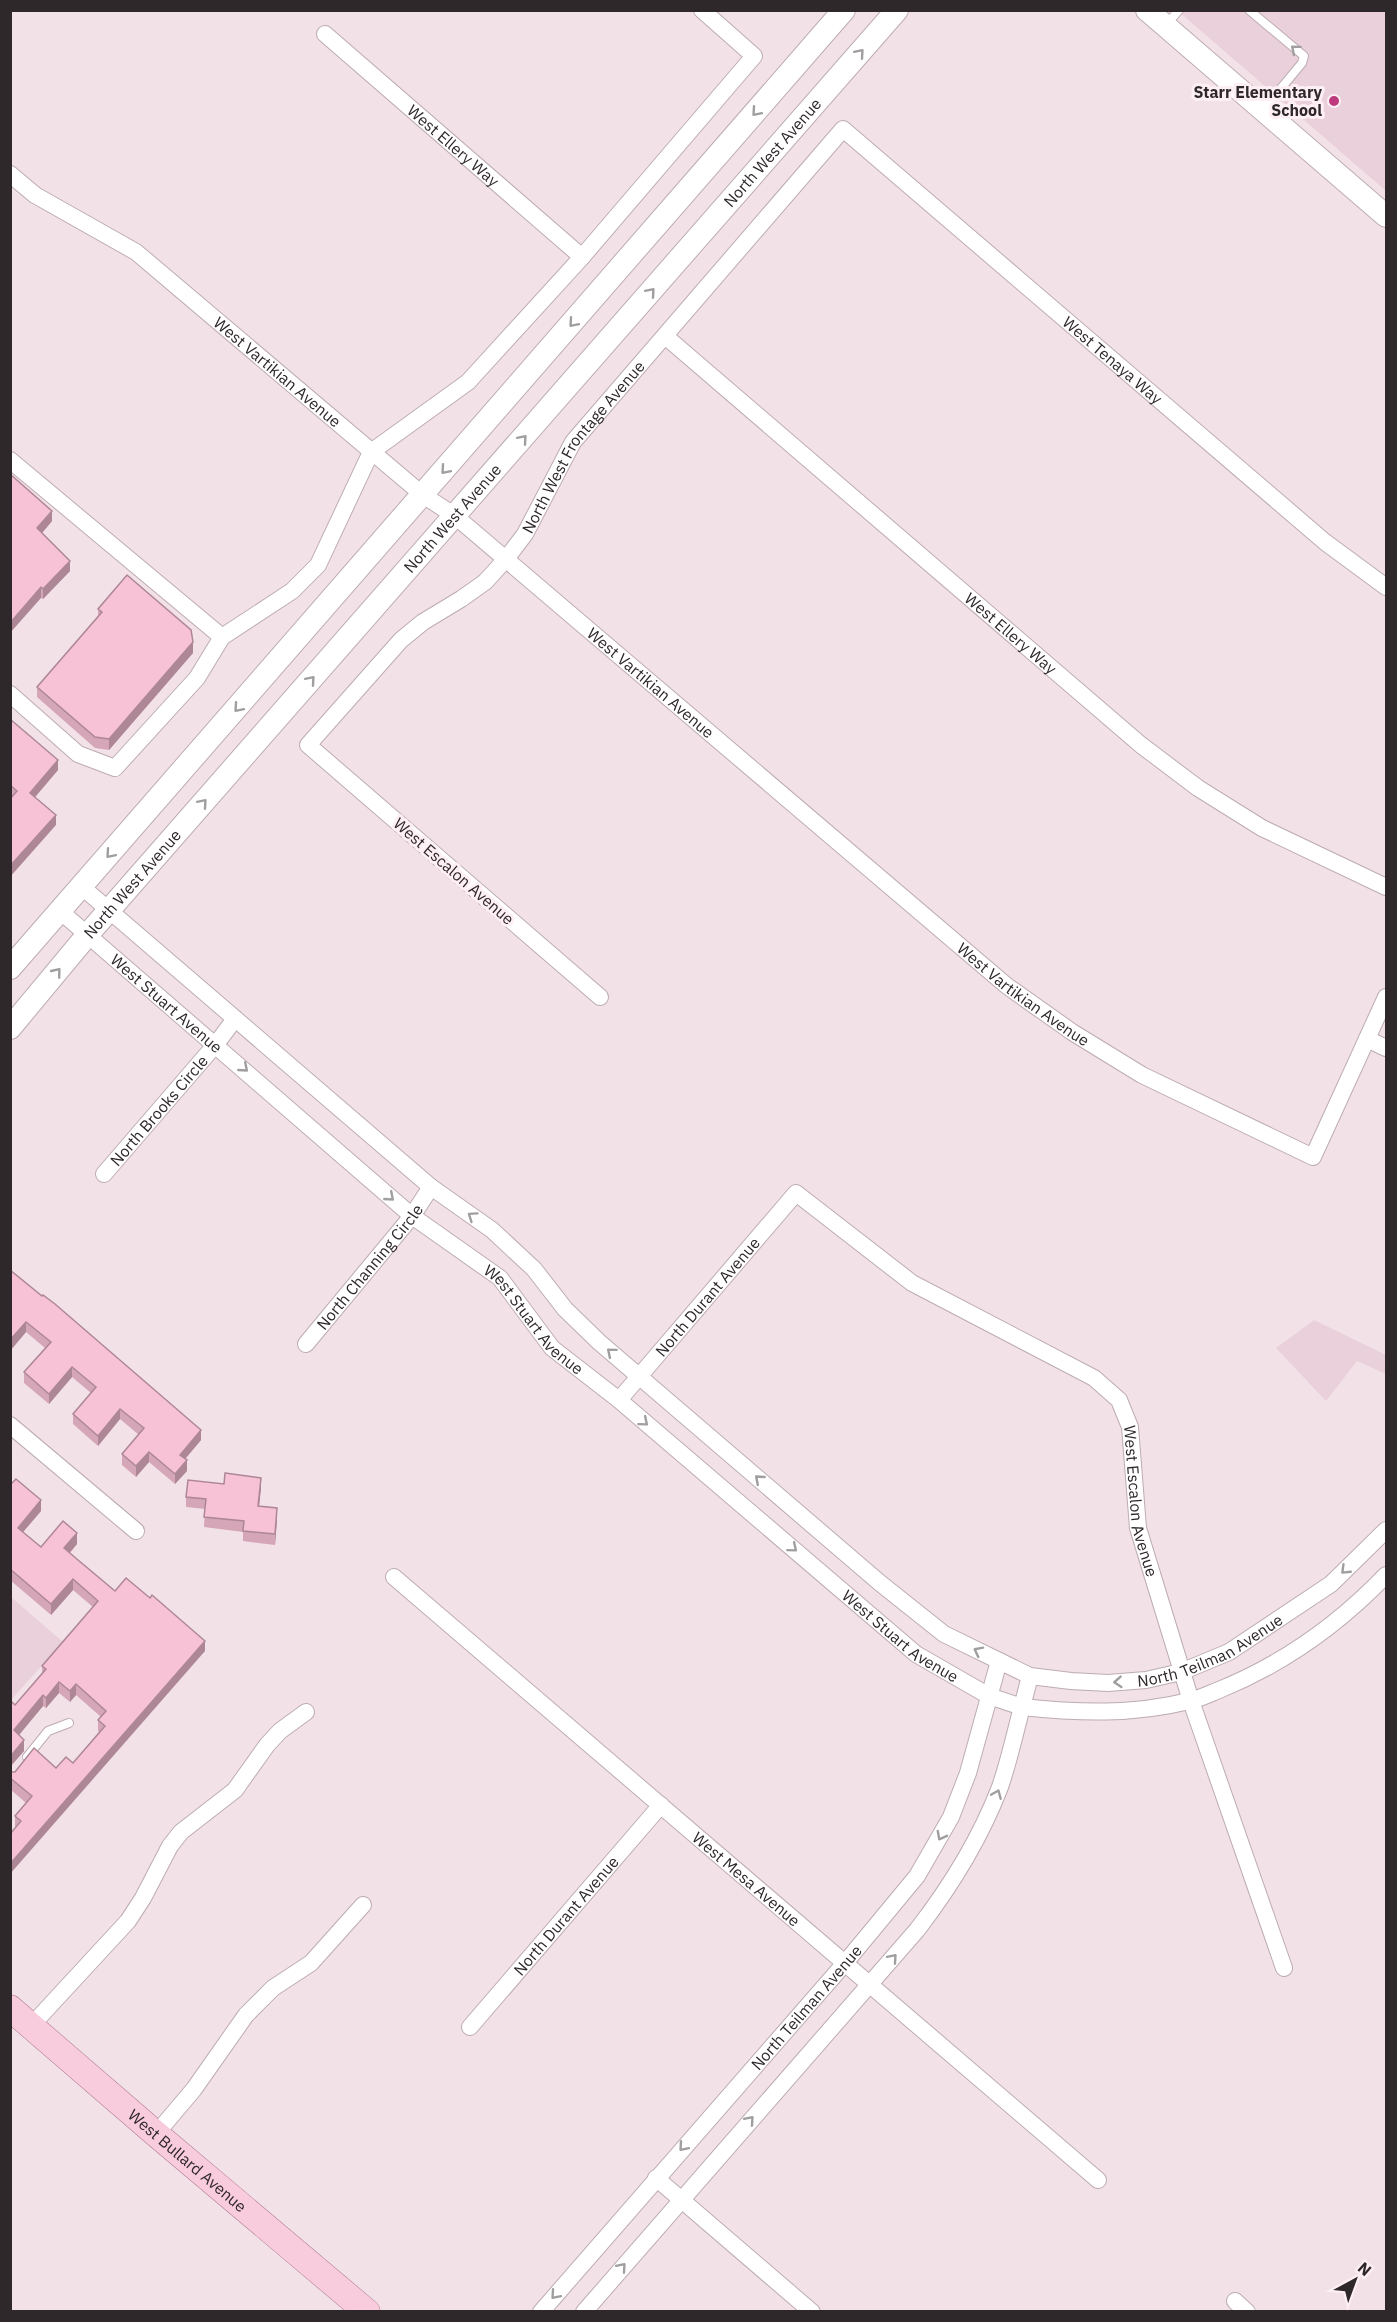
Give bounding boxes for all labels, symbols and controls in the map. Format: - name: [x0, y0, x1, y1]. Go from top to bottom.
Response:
- one-way arrow: [1291, 45, 1302, 56]
- one-way arrow: [853, 49, 864, 60]
- place label: Starr Elementary School: [1193, 82, 1322, 120]
- street label: North West Avenue: [719, 94, 825, 211]
- marker: Starr Elementary School: [1327, 94, 1341, 108]
- street label: West Ellery Way: [403, 100, 503, 191]
- one-way arrow: [752, 105, 763, 116]
- one-way arrow: [644, 288, 655, 299]
- street label: West Vartikian Avenue: [210, 312, 345, 431]
- street label: West Tenaya Way: [1059, 312, 1167, 408]
- one-way arrow: [569, 316, 580, 327]
- street label: North West Frontage Avenue: [517, 356, 649, 537]
- one-way arrow: [516, 435, 527, 445]
- street label: North West Avenue: [399, 459, 505, 577]
- one-way arrow: [441, 463, 452, 474]
- street label: West Ellery Way: [961, 588, 1061, 678]
- street label: West Vartikian Avenue: [583, 623, 719, 742]
- one-way arrow: [304, 676, 315, 687]
- one-way arrow: [234, 701, 245, 711]
- one-way arrow: [196, 799, 207, 810]
- street label: West Escalon Avenue: [390, 813, 519, 929]
- street label: North West Avenue: [79, 825, 185, 942]
- one-way arrow: [106, 848, 117, 858]
- street label: West Vartikian Avenue: [953, 938, 1093, 1050]
- street label: West Stuart Avenue: [107, 950, 227, 1057]
- one-way arrow: [50, 968, 61, 979]
- street label: North Brooks Circle: [106, 1051, 212, 1170]
- one-way arrow: [237, 1061, 248, 1072]
- one-way arrow: [383, 1190, 394, 1201]
- street label: North Channing Circle: [312, 1200, 427, 1334]
- one-way arrow: [468, 1212, 479, 1223]
- street label: North Durant Avenue: [651, 1233, 764, 1360]
- street label: West Stuart Avenue: [480, 1260, 588, 1379]
- one-way arrow: [607, 1349, 618, 1360]
- one-way arrow: [637, 1415, 648, 1426]
- street label: West Escalon Avenue: [1120, 1425, 1162, 1579]
- one-way arrow: [755, 1475, 766, 1486]
- one-way arrow: [786, 1541, 797, 1552]
- one-way arrow: [1341, 1563, 1352, 1574]
- street label: West Stuart Avenue: [838, 1585, 962, 1686]
- street label: North Teilman Avenue: [1136, 1609, 1286, 1691]
- one-way arrow: [973, 1647, 984, 1658]
- one-way arrow: [1113, 1675, 1122, 1688]
- one-way arrow: [989, 1789, 1001, 1800]
- street label: West Mesa Avenue: [689, 1827, 804, 1931]
- one-way arrow: [937, 1830, 948, 1840]
- street label: North Durant Avenue: [509, 1852, 623, 1979]
- street label: North Teilman Avenue: [747, 1941, 866, 2074]
- one-way arrow: [886, 1954, 897, 1965]
- street label: West Bullard Avenue: [124, 2105, 251, 2216]
- one-way arrow: [743, 2116, 754, 2127]
- one-way arrow: [679, 2140, 690, 2151]
- north arrow: [1325, 2250, 1385, 2310]
- text: N: [1354, 2257, 1376, 2280]
- one-way arrow: [615, 2263, 626, 2274]
- one-way arrow: [551, 2288, 562, 2299]

